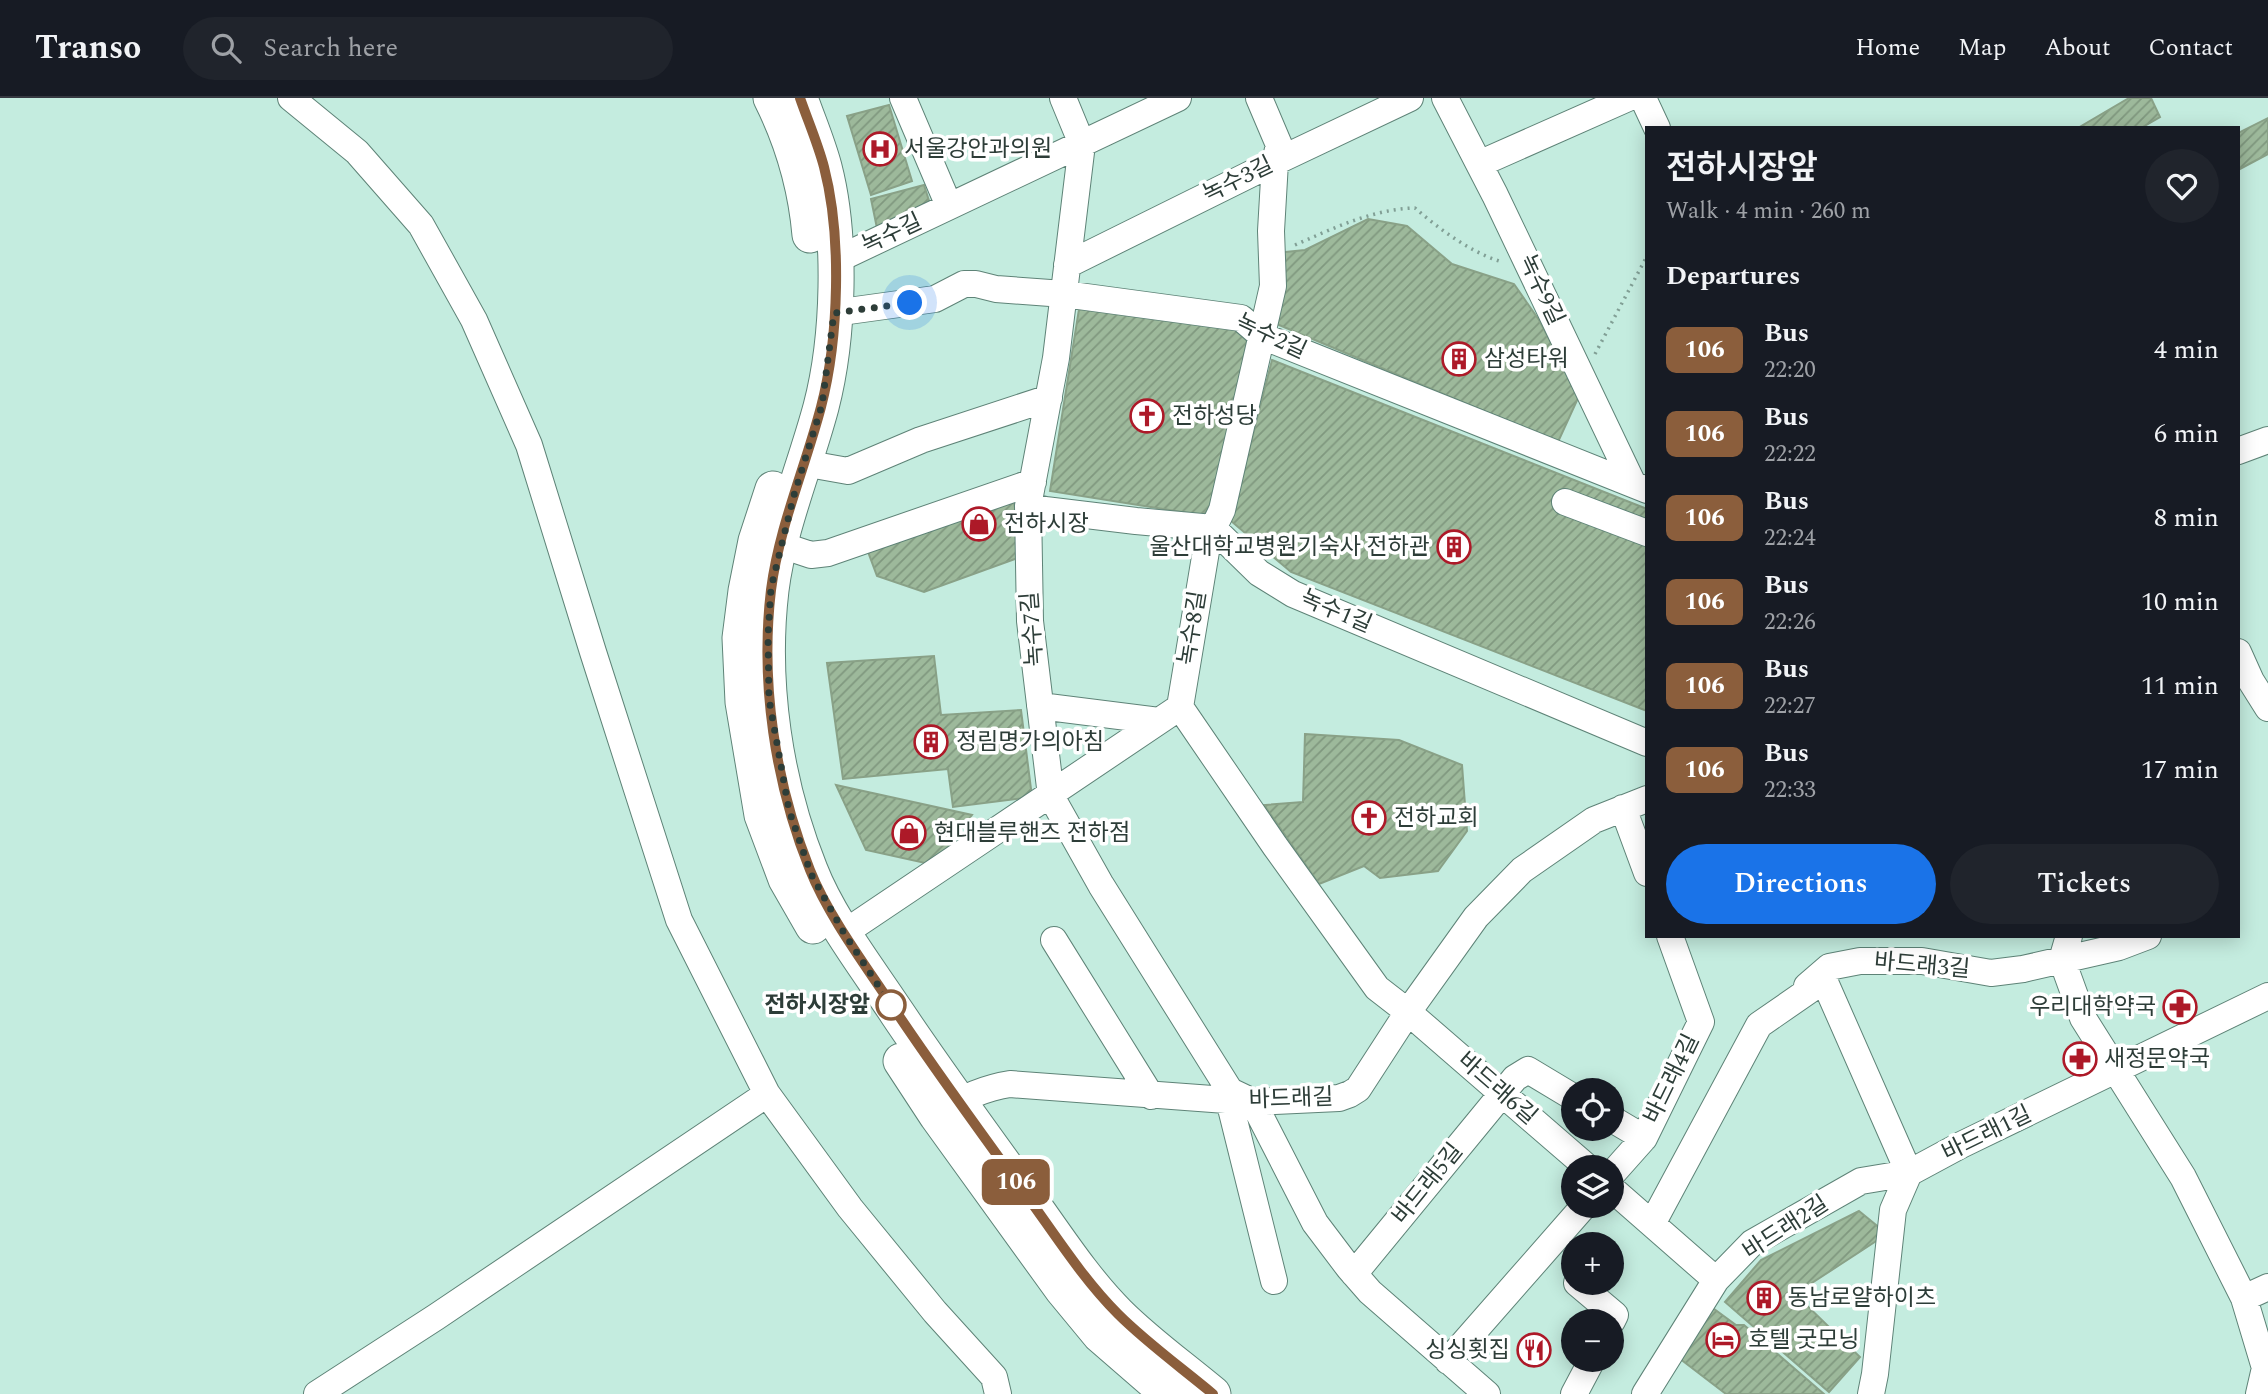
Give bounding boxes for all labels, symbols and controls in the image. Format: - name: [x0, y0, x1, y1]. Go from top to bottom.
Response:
- search box: [183, 17, 673, 80]
- text: Transo: [35, 23, 141, 73]
- text: Search here: [263, 28, 398, 68]
- icon: search: [207, 29, 245, 67]
- text: Home: [1855, 30, 1920, 66]
- text: Map: [1958, 30, 2006, 66]
- text: About: [2044, 30, 2110, 66]
- text: Contact: [2148, 30, 2233, 66]
- hospital icon: 서울강안과의원: [861, 130, 899, 168]
- place label: 서울강안과의원: [904, 132, 1052, 167]
- text: 전하시장앞: [1666, 143, 1818, 193]
- street label: 녹수3길: [1197, 148, 1279, 212]
- button: heart: [2145, 149, 2219, 223]
- text: Walk · 4 min · 260 m: [1666, 194, 1871, 229]
- street label: 녹수길: [856, 205, 928, 263]
- street label: 녹수9길: [1509, 249, 1573, 331]
- text: Departures: [1666, 256, 1800, 296]
- your location: [892, 285, 927, 320]
- street label: 녹수2길: [1230, 305, 1312, 369]
- text: Bus: [1764, 313, 1809, 353]
- text: 4 min: [2154, 330, 2219, 370]
- text: 106: [1684, 332, 1725, 368]
- building icon: 삼성타워: [1440, 340, 1478, 378]
- place label: 삼성타워: [1484, 342, 1569, 377]
- text: 22:20: [1764, 353, 1816, 388]
- church icon: 전하성당: [1128, 397, 1166, 435]
- text: Bus: [1764, 397, 1809, 437]
- place label: 전하성당: [1172, 399, 1257, 434]
- text: 6 min: [2154, 414, 2219, 454]
- text: 106: [1684, 416, 1725, 452]
- text: 22:22: [1764, 437, 1816, 472]
- text: Bus: [1764, 481, 1809, 521]
- text: 8 min: [2154, 498, 2219, 538]
- text: 106: [1684, 500, 1725, 536]
- shop icon: 전하시장: [960, 505, 998, 543]
- place label: 전하시장: [1004, 507, 1089, 542]
- text: 22:24: [1764, 521, 1816, 556]
- building icon: 울산대학교병원기숙사 전하관: [1435, 528, 1473, 566]
- place label: 울산대학교병원기숙사 전하관: [1149, 530, 1430, 565]
- text: Bus: [1764, 565, 1809, 605]
- street label: 녹수1길: [1295, 581, 1377, 643]
- text: 10 min: [2141, 582, 2219, 622]
- text: 106: [1684, 584, 1725, 620]
- street label: 녹수8길: [1170, 588, 1216, 668]
- street label: 녹수7길: [1013, 590, 1053, 668]
- text: 22:26: [1764, 605, 1816, 640]
- text: Bus: [1764, 649, 1809, 689]
- text: 11 min: [2141, 666, 2219, 706]
- text: 106: [1684, 668, 1725, 704]
- text: 22:27: [1764, 689, 1816, 724]
- building icon: 정림명가의아침: [912, 723, 950, 761]
- place label: 정림명가의아침: [956, 725, 1104, 760]
- text: Bus: [1764, 733, 1809, 773]
- text: 17 min: [2141, 750, 2219, 790]
- text: 106: [1684, 752, 1725, 788]
- text: 22:33: [1764, 773, 1816, 808]
- church icon: 전하교회: [1350, 799, 1388, 837]
- place label: 전하교회: [1394, 801, 1479, 836]
- shop icon: 현대블루핸즈 전하점: [890, 814, 928, 852]
- place label: 현대블루핸즈 전하점: [934, 816, 1130, 851]
- button: Directions: [1666, 844, 1936, 924]
- button: Tickets: [1950, 844, 2219, 924]
- street label: 바드래3길: [1873, 944, 1971, 988]
- place label: 전하시장앞: [764, 988, 870, 1023]
- pharmacy icon: 우리대학약국: [2161, 988, 2199, 1026]
- marker: 전하시장앞: [876, 990, 906, 1020]
- place label: 우리대학약국: [2029, 990, 2156, 1025]
- street label: 바드래4길: [1635, 1028, 1709, 1130]
- pharmacy icon: 새정문약국: [2061, 1040, 2099, 1078]
- place label: 새정문약국: [2104, 1042, 2210, 1077]
- street label: 바드래6길: [1449, 1044, 1545, 1134]
- map controls: [1561, 1078, 1624, 1372]
- button: locate: [1561, 1078, 1624, 1141]
- street label: 바드래길: [1248, 1080, 1334, 1118]
- street label: 바드래1길: [1936, 1097, 2038, 1171]
- street label: 바드래5길: [1384, 1136, 1472, 1232]
- button: layers: [1561, 1155, 1624, 1218]
- line badge: 106: [976, 1159, 1056, 1205]
- text: 106: [996, 1164, 1036, 1200]
- street label: 바드래2길: [1736, 1187, 1836, 1269]
- button: +: [1561, 1232, 1624, 1295]
- building icon: 동남로얄하이츠: [1745, 1279, 1783, 1317]
- place label: 동남로얄하이츠: [1788, 1281, 1936, 1316]
- button: −: [1561, 1309, 1624, 1372]
- hotel icon: 호텔 굿모닝: [1704, 1321, 1742, 1359]
- place label: 호텔 굿모닝: [1748, 1323, 1860, 1358]
- restaurant icon: 싱싱횟집: [1515, 1331, 1553, 1369]
- place label: 싱싱횟집: [1425, 1333, 1510, 1368]

